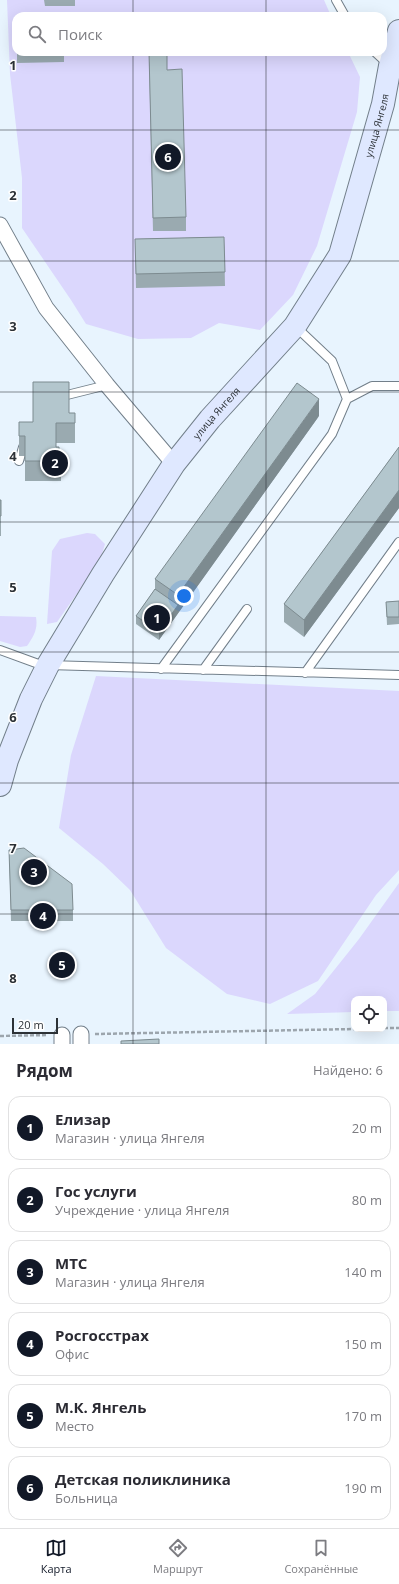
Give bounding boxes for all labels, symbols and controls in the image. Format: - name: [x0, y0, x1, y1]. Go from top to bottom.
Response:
- search box: [12, 12, 387, 56]
- icon: search: [26, 23, 48, 45]
- text: Поиск: [58, 24, 102, 44]
- text: 1: [9, 56, 17, 74]
- street label: улица Янгеля: [361, 93, 392, 159]
- pin: 6: [155, 142, 181, 172]
- text: 2: [9, 186, 17, 204]
- text: 3: [9, 317, 17, 335]
- street label: улица Янгеля: [189, 384, 243, 442]
- text: 4: [9, 447, 17, 465]
- pin: 2: [42, 448, 68, 478]
- text: 5: [9, 578, 17, 596]
- your location: [174, 586, 194, 606]
- pin: 1: [144, 603, 170, 633]
- text: 6: [9, 708, 17, 726]
- text: 7: [9, 839, 17, 857]
- pin: 3: [21, 857, 47, 887]
- pin: 4: [30, 901, 56, 931]
- pin: 5: [49, 950, 75, 980]
- text: 8: [9, 969, 17, 987]
- map controls: [351, 996, 387, 1032]
- button: locate: [351, 996, 387, 1032]
- scale bar: [12, 1016, 58, 1035]
- text: 20 m: [18, 1017, 44, 1032]
- text: Рядом: [16, 1059, 73, 1082]
- text: Найдено: 6: [313, 1061, 383, 1079]
- text: Елизар: [55, 1109, 111, 1129]
- text: 1: [26, 1119, 34, 1137]
- text: 20 m: [352, 1119, 382, 1137]
- text: Магазин · улица Янгеля: [55, 1129, 205, 1147]
- text: Гос услуги: [55, 1181, 137, 1201]
- text: 2: [26, 1191, 34, 1209]
- text: 80 m: [352, 1191, 382, 1209]
- text: Учреждение · улица Янгеля: [55, 1201, 229, 1219]
- text: МТС: [55, 1253, 87, 1273]
- text: 3: [26, 1263, 34, 1281]
- text: 140 m: [344, 1263, 382, 1281]
- text: Магазин · улица Янгеля: [55, 1273, 205, 1291]
- text: Росгосстрах: [55, 1325, 149, 1345]
- text: 4: [26, 1335, 34, 1353]
- text: 150 m: [344, 1335, 382, 1353]
- text: Офис: [55, 1345, 89, 1363]
- text: М.К. Янгель: [55, 1397, 147, 1417]
- text: 5: [26, 1407, 34, 1425]
- text: 170 m: [344, 1407, 382, 1425]
- text: Место: [55, 1417, 94, 1435]
- text: Детская поликлиника: [55, 1469, 231, 1489]
- text: 6: [26, 1479, 34, 1497]
- text: 190 m: [344, 1479, 382, 1497]
- text: Больница: [55, 1489, 118, 1507]
- tab: Карта: [41, 1537, 72, 1576]
- tab: Маршрут: [153, 1537, 203, 1576]
- tab: Сохранённые: [284, 1537, 358, 1576]

